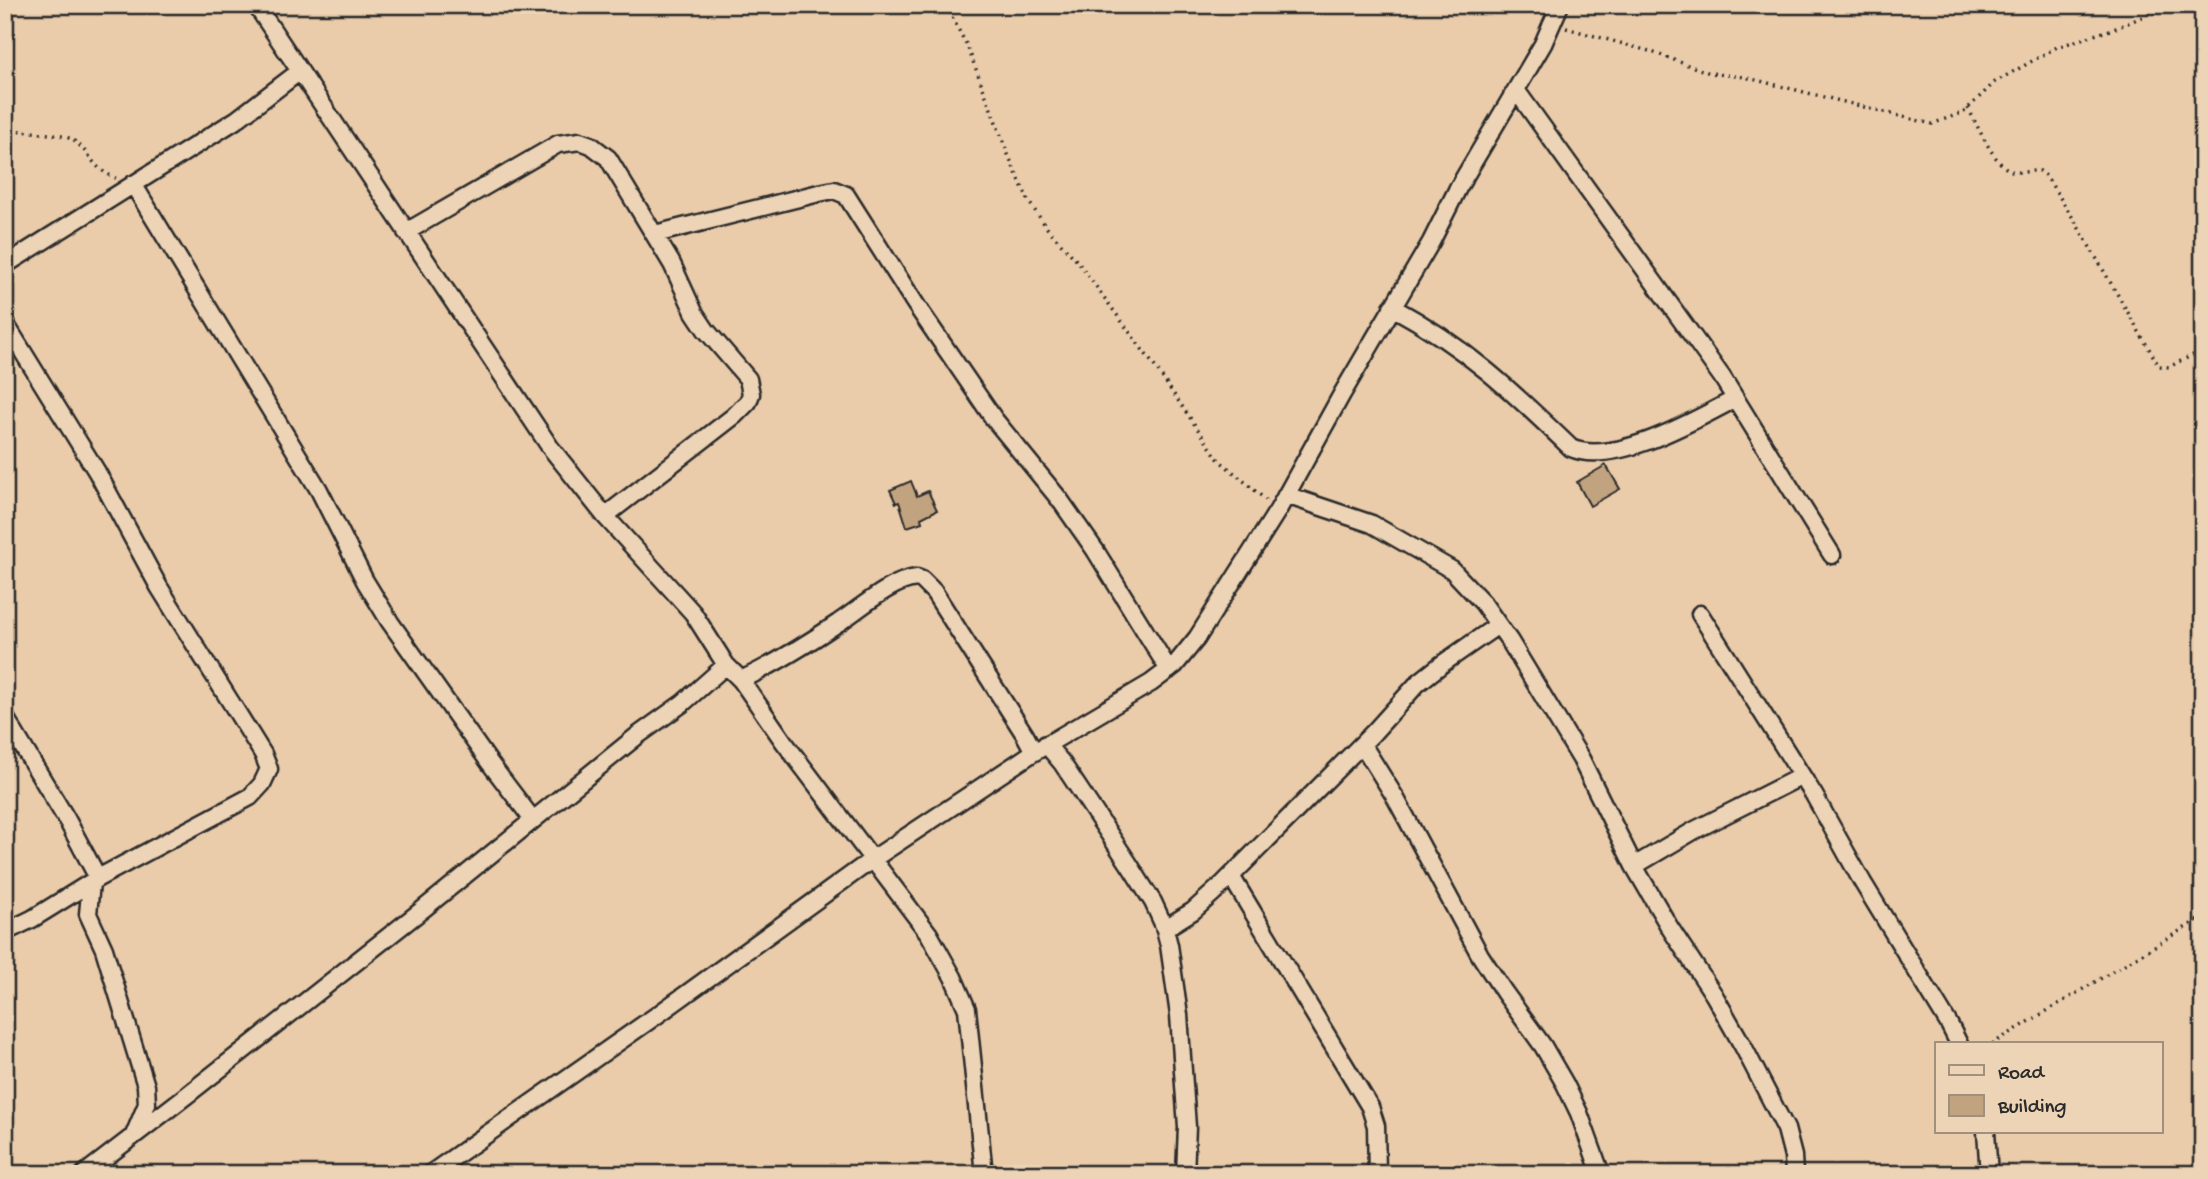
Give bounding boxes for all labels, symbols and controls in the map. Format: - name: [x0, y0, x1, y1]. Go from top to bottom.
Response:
- legend: [1935, 1042, 2162, 1134]
- text: Road: [1998, 1062, 2046, 1087]
- text: Building: [1997, 1096, 2067, 1121]

